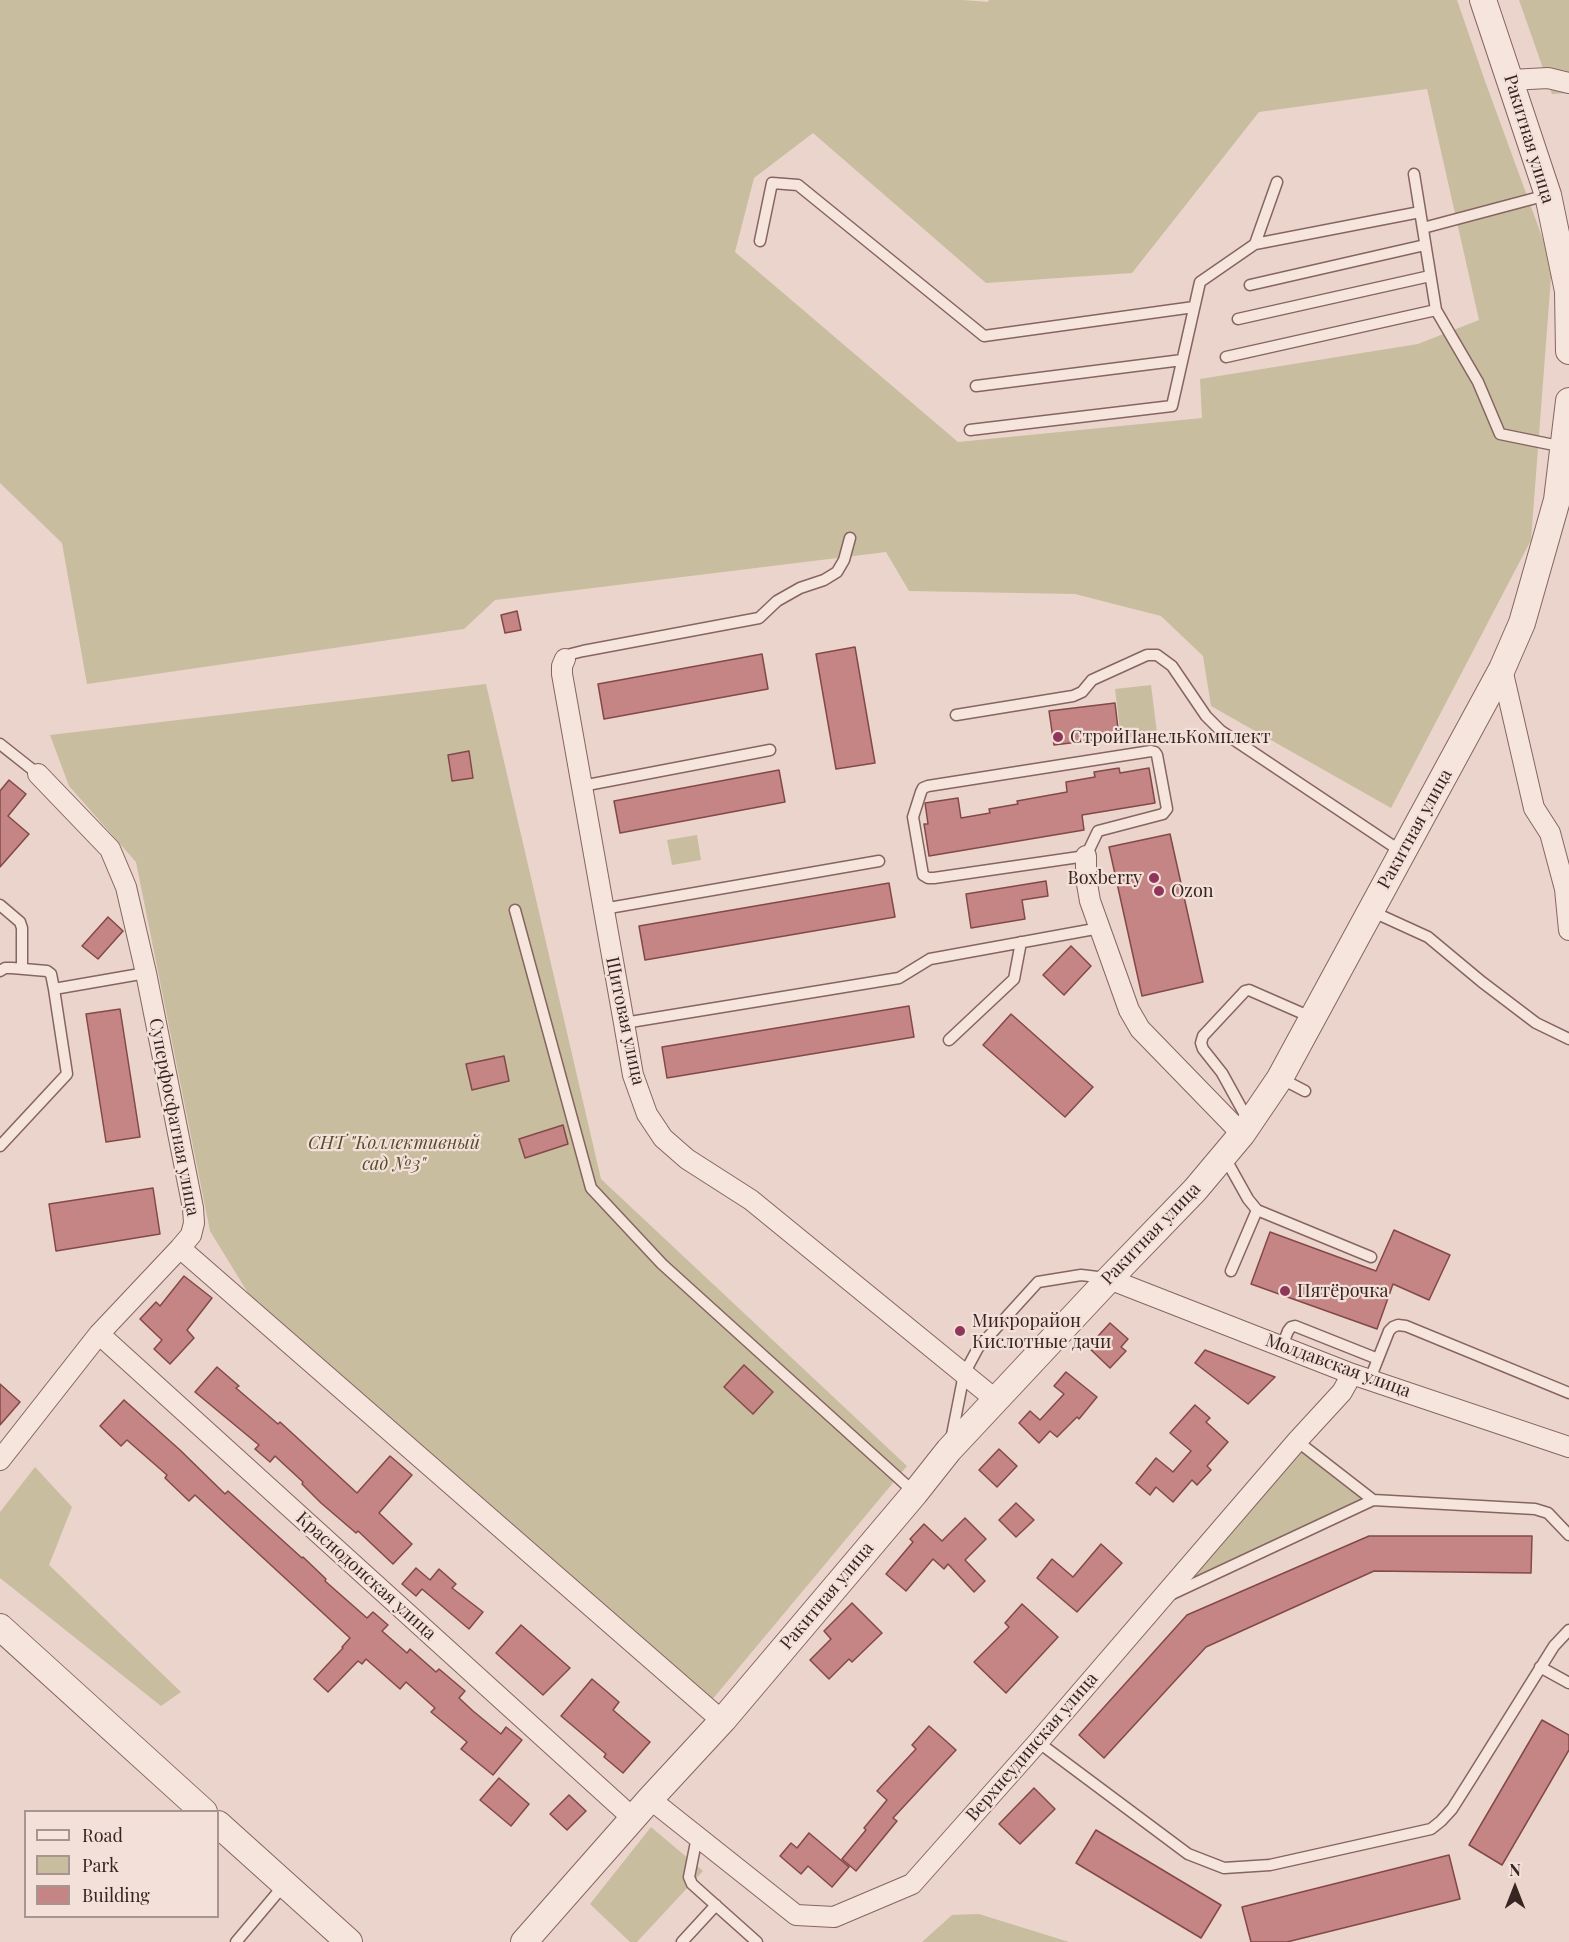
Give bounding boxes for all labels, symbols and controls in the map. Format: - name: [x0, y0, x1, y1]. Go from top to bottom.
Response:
- street label: Ракитная улица: [1499, 72, 1559, 206]
- place label: СтройПанельКомплект: [1070, 726, 1271, 748]
- marker: СтройПанельКомплект: [1051, 730, 1065, 744]
- street label: Ракитная улица: [1373, 765, 1457, 893]
- place label: Boxberry: [1068, 867, 1142, 889]
- marker: Boxberry: [1147, 871, 1161, 885]
- place label: Ozon: [1171, 880, 1214, 902]
- marker: Ozon: [1152, 884, 1166, 898]
- street label: Щитовая улица: [601, 955, 649, 1087]
- street label: Суперфосфатная улица: [144, 1016, 204, 1218]
- park label: СНТ "Коллективный сад №3": [308, 1132, 480, 1174]
- street label: Ракитная улица: [1097, 1178, 1205, 1290]
- place label: Пятёрочка: [1297, 1280, 1388, 1302]
- marker: Пятёрочка: [1278, 1284, 1292, 1298]
- place label: Микрорайон Кислотные дачи: [972, 1310, 1111, 1352]
- marker: Микрорайон Кислотные дачи: [953, 1324, 967, 1338]
- street label: Молдавская улица: [1262, 1330, 1414, 1402]
- street label: Краснодонская улица: [291, 1507, 441, 1645]
- street label: Ракитная улица: [776, 1538, 878, 1654]
- street label: Верхнеудинская улица: [962, 1668, 1102, 1826]
- legend: [24, 1810, 219, 1918]
- text: Road: [82, 1823, 123, 1847]
- text: Park: [82, 1853, 119, 1877]
- north arrow: [1485, 1858, 1545, 1918]
- text: N: [1509, 1859, 1521, 1880]
- text: Building: [82, 1883, 150, 1907]

